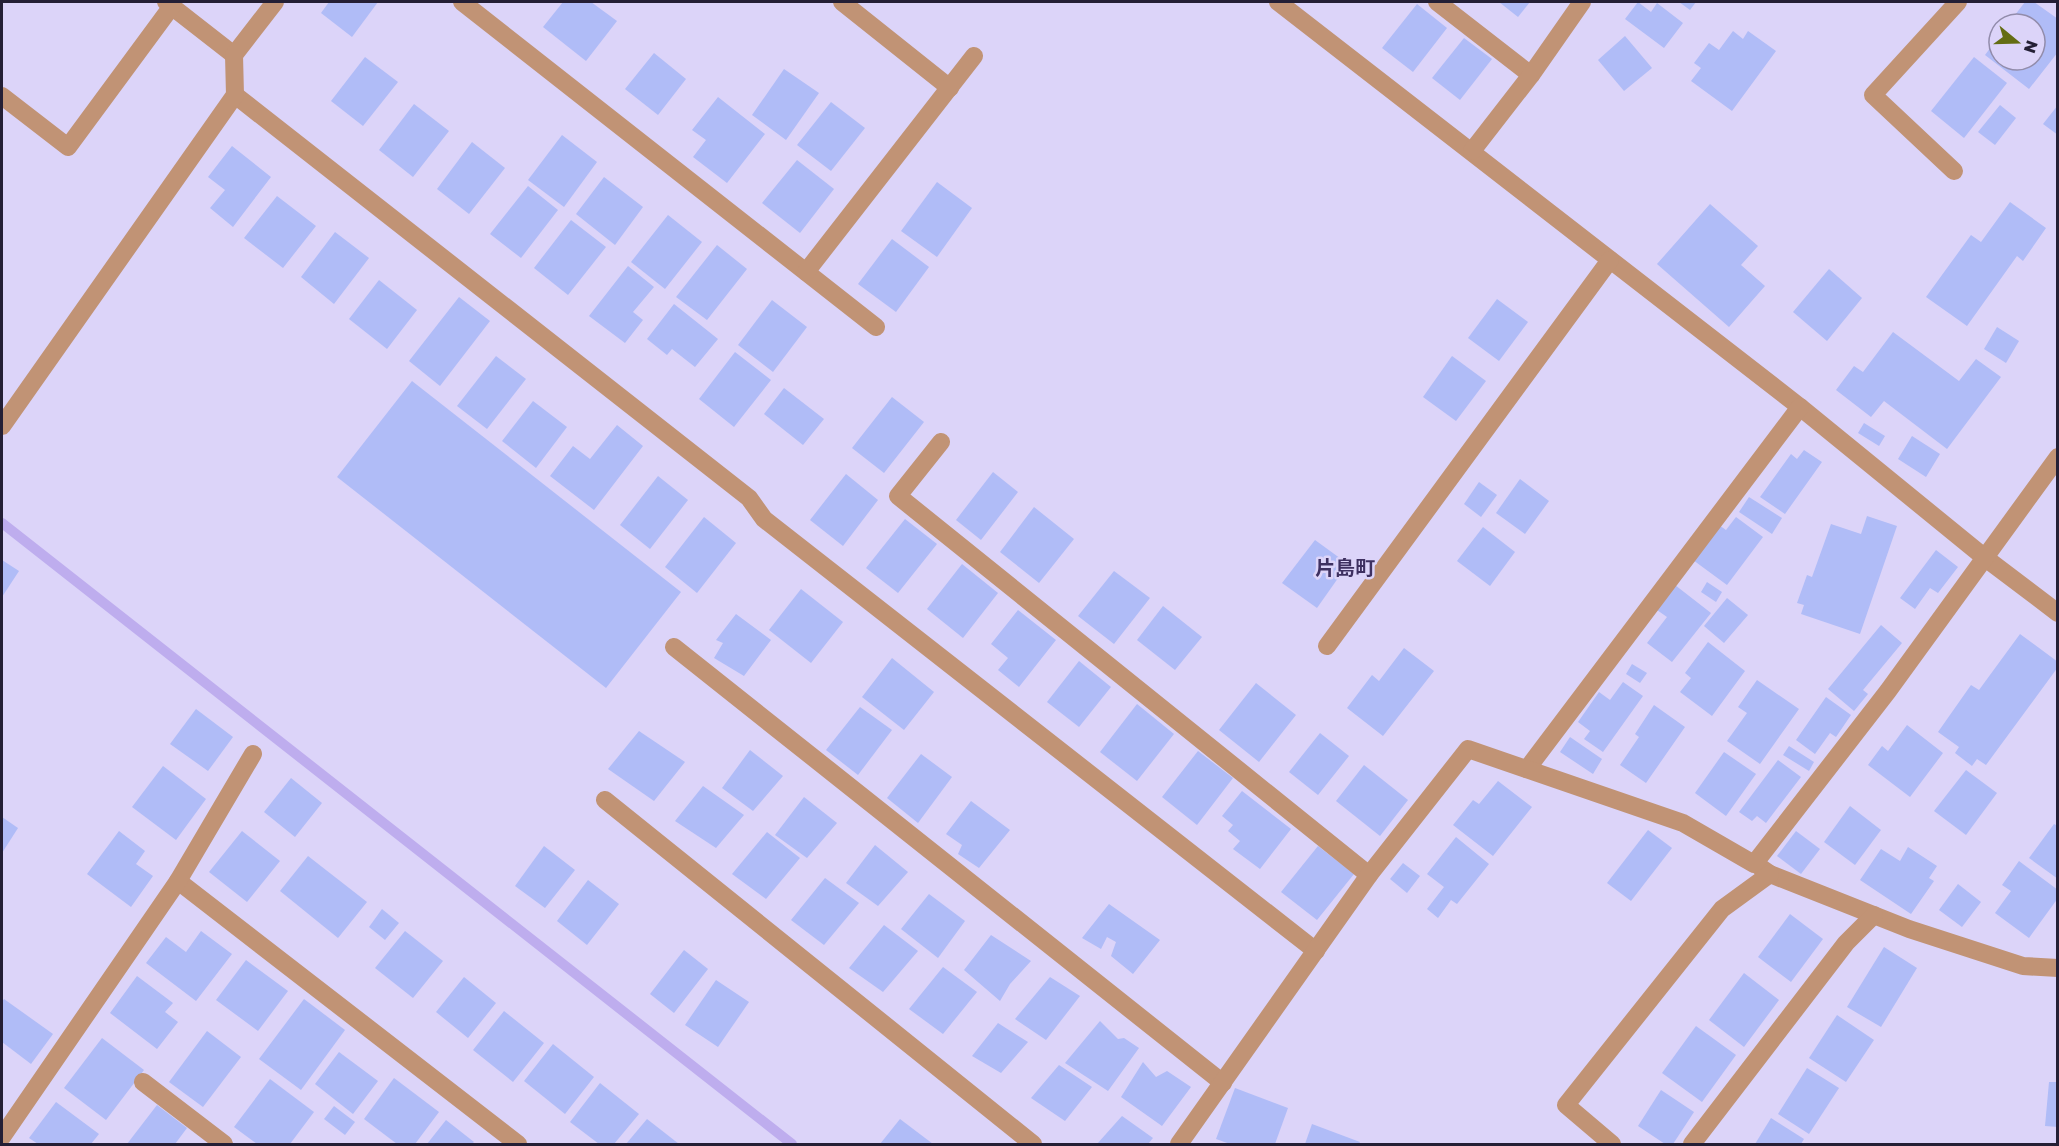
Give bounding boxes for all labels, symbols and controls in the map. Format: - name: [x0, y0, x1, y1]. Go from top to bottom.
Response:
- north arrow: [1987, 12, 2047, 72]
- text: N: [2020, 38, 2043, 56]
- district label: 片島町: [1315, 555, 1375, 579]

